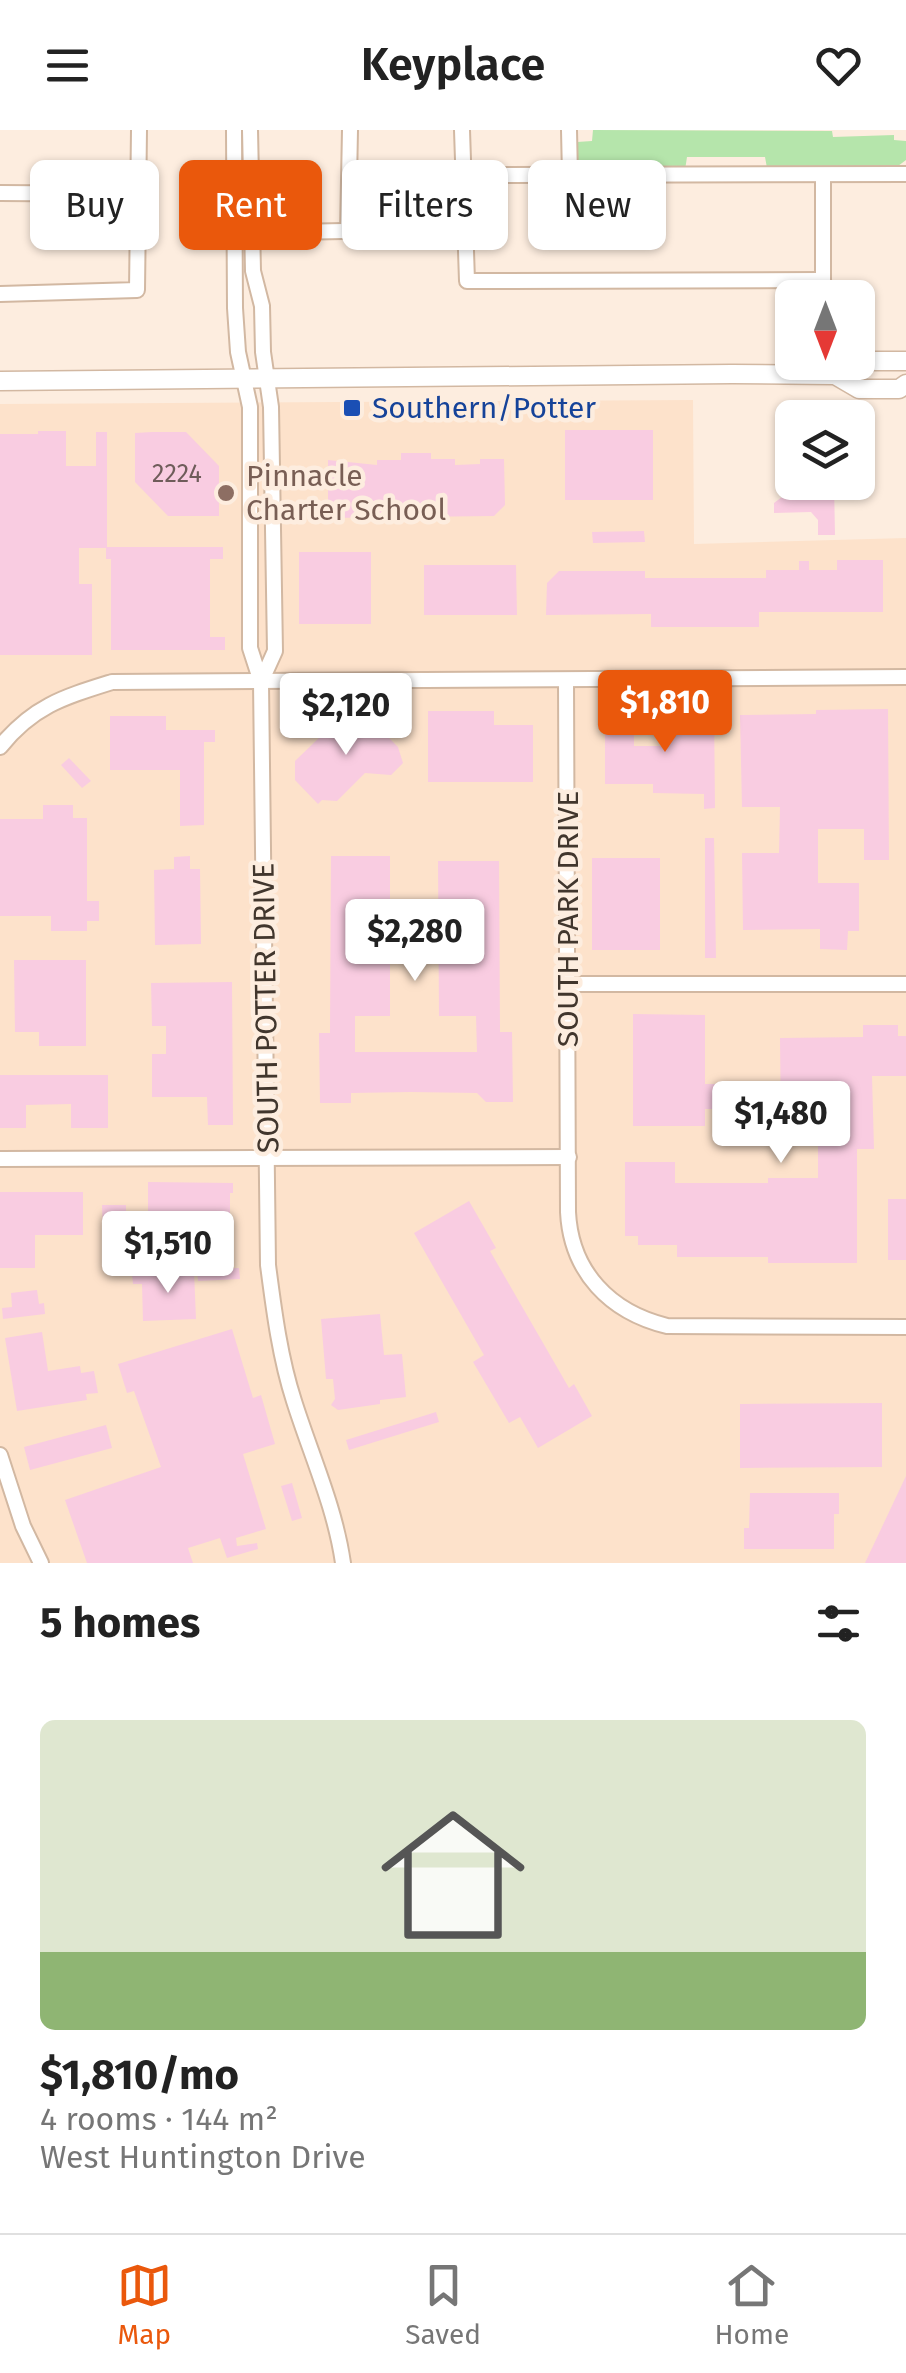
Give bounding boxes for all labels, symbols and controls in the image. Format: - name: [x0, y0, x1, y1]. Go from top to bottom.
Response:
- icon: menu: [40, 38, 95, 93]
- text: Keyplace: [361, 38, 545, 92]
- icon: heart: [811, 38, 866, 93]
- chip: Buy: [30, 160, 159, 250]
- chip: Rent: [179, 160, 322, 250]
- chip: Filters: [342, 160, 508, 250]
- chip: New: [528, 160, 666, 250]
- north arrow: [775, 280, 875, 380]
- map controls: [775, 280, 875, 500]
- place label: Southern/Potter: [372, 390, 596, 426]
- marker: Southern/Potter: [341, 397, 363, 419]
- button: layers: [775, 400, 875, 500]
- place label: Pinnacle Charter School: [246, 458, 447, 528]
- house number: 2224: [152, 459, 202, 489]
- marker: Pinnacle Charter School: [215, 482, 237, 504]
- pin: $1,810: [584, 670, 746, 755]
- pin: $2,120: [265, 673, 427, 758]
- text: $1,810: [620, 683, 710, 721]
- text: $2,120: [302, 686, 390, 724]
- street label: SOUTH PARK DRIVE: [550, 791, 586, 1047]
- street label: SOUTH POTTER DRIVE: [245, 863, 287, 1153]
- pin: $2,280: [334, 899, 496, 984]
- text: $2,280: [367, 912, 463, 950]
- pin: $1,480: [700, 1081, 862, 1166]
- text: $1,480: [734, 1094, 828, 1132]
- pin: $1,510: [87, 1211, 249, 1296]
- text: $1,510: [124, 1224, 212, 1262]
- icon: filters: [811, 1596, 866, 1651]
- text: 5 homes: [40, 1598, 200, 1648]
- icon: home: [363, 1785, 543, 1965]
- text: $1,810/mo: [40, 2050, 239, 2100]
- text: 4 rooms · 144 m²: [40, 2100, 278, 2138]
- text: West Huntington Drive: [40, 2138, 366, 2176]
- tab: Map: [117, 2258, 172, 2351]
- tab: Saved: [405, 2258, 481, 2351]
- tab: Home: [715, 2258, 789, 2351]

